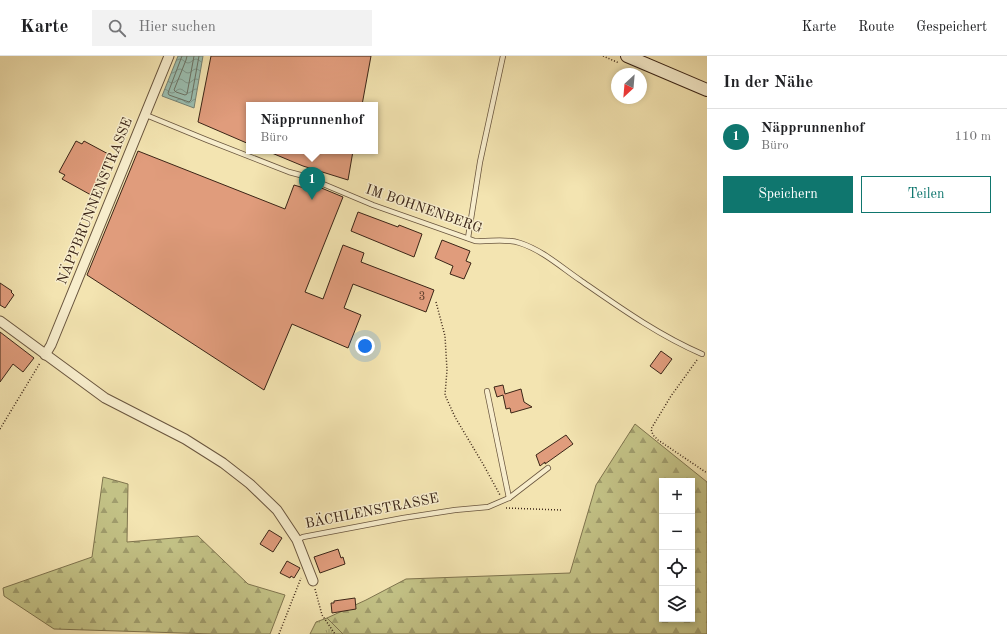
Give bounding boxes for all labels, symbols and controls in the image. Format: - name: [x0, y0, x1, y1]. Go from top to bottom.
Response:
- search box: [92, 10, 372, 46]
- icon: search: [106, 17, 128, 39]
- text: Karte: [20, 18, 68, 37]
- text: Hier suchen: [138, 20, 216, 35]
- text: Karte: [802, 20, 836, 34]
- text: Route: [858, 20, 894, 34]
- text: Gespeichert: [916, 20, 987, 34]
- north arrow: [611, 68, 647, 104]
- text: In der Nähe: [723, 74, 813, 91]
- popup: [246, 102, 378, 154]
- text: Näpprunnenhof: [260, 113, 364, 128]
- street label: NÄPPBRUNNENSTRASSE: [52, 114, 135, 286]
- text: Näpprunnenhof: [761, 121, 864, 136]
- text: 1: [732, 130, 740, 143]
- text: 110 m: [954, 130, 991, 143]
- text: Büro: [260, 131, 288, 144]
- text: Büro: [761, 139, 789, 152]
- pin: 1: [299, 167, 325, 200]
- button: Speichern: [723, 176, 853, 213]
- button: Teilen: [861, 176, 991, 213]
- street label: IM BOHNENBERG: [364, 182, 484, 236]
- house number: 3: [419, 291, 425, 303]
- your location: [355, 336, 375, 356]
- map controls: [659, 478, 695, 622]
- button: +: [659, 478, 695, 514]
- street label: BÄCHLENSTRASSE: [303, 488, 440, 531]
- button: −: [659, 514, 695, 550]
- button: locate: [659, 550, 695, 586]
- button: layers: [659, 586, 695, 622]

